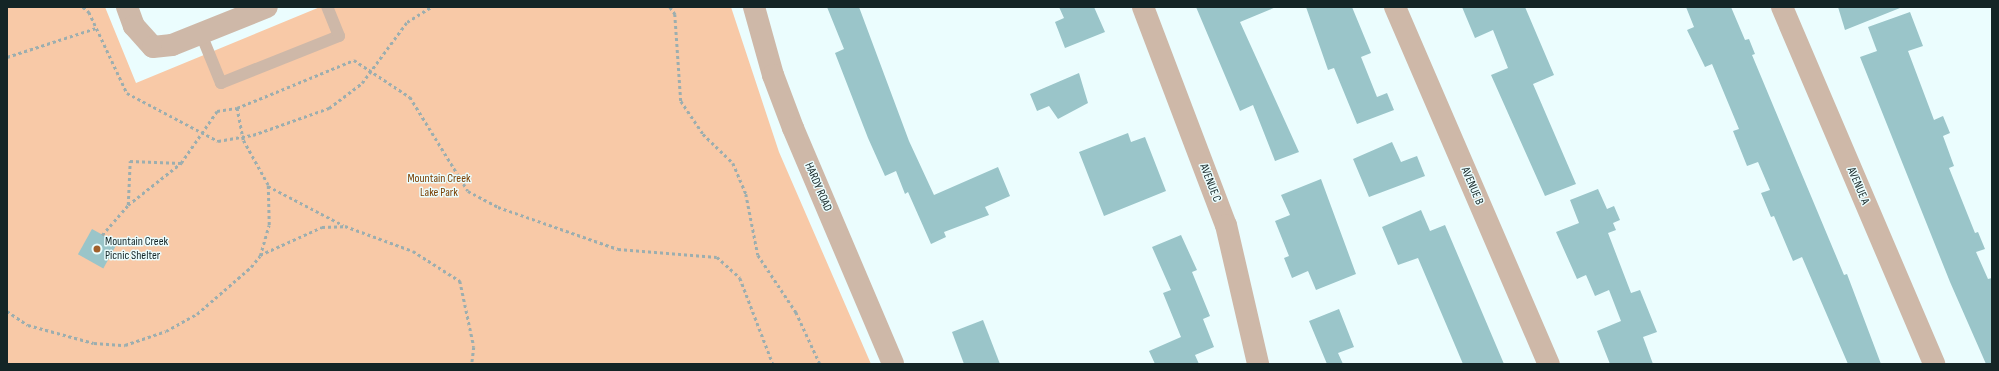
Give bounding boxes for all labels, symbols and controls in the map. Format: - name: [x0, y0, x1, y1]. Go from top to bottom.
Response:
- street label: HARDY ROAD: [801, 160, 835, 214]
- street label: AVENUE C: [1196, 162, 1224, 204]
- street label: AVENUE B: [1458, 165, 1486, 207]
- street label: AVENUE A: [1844, 165, 1872, 207]
- park label: Mountain Creek Lake Park: [407, 172, 471, 200]
- place label: Mountain Creek Picnic Shelter: [105, 235, 168, 263]
- marker: Mountain Creek Picnic Shelter: [92, 244, 102, 254]

